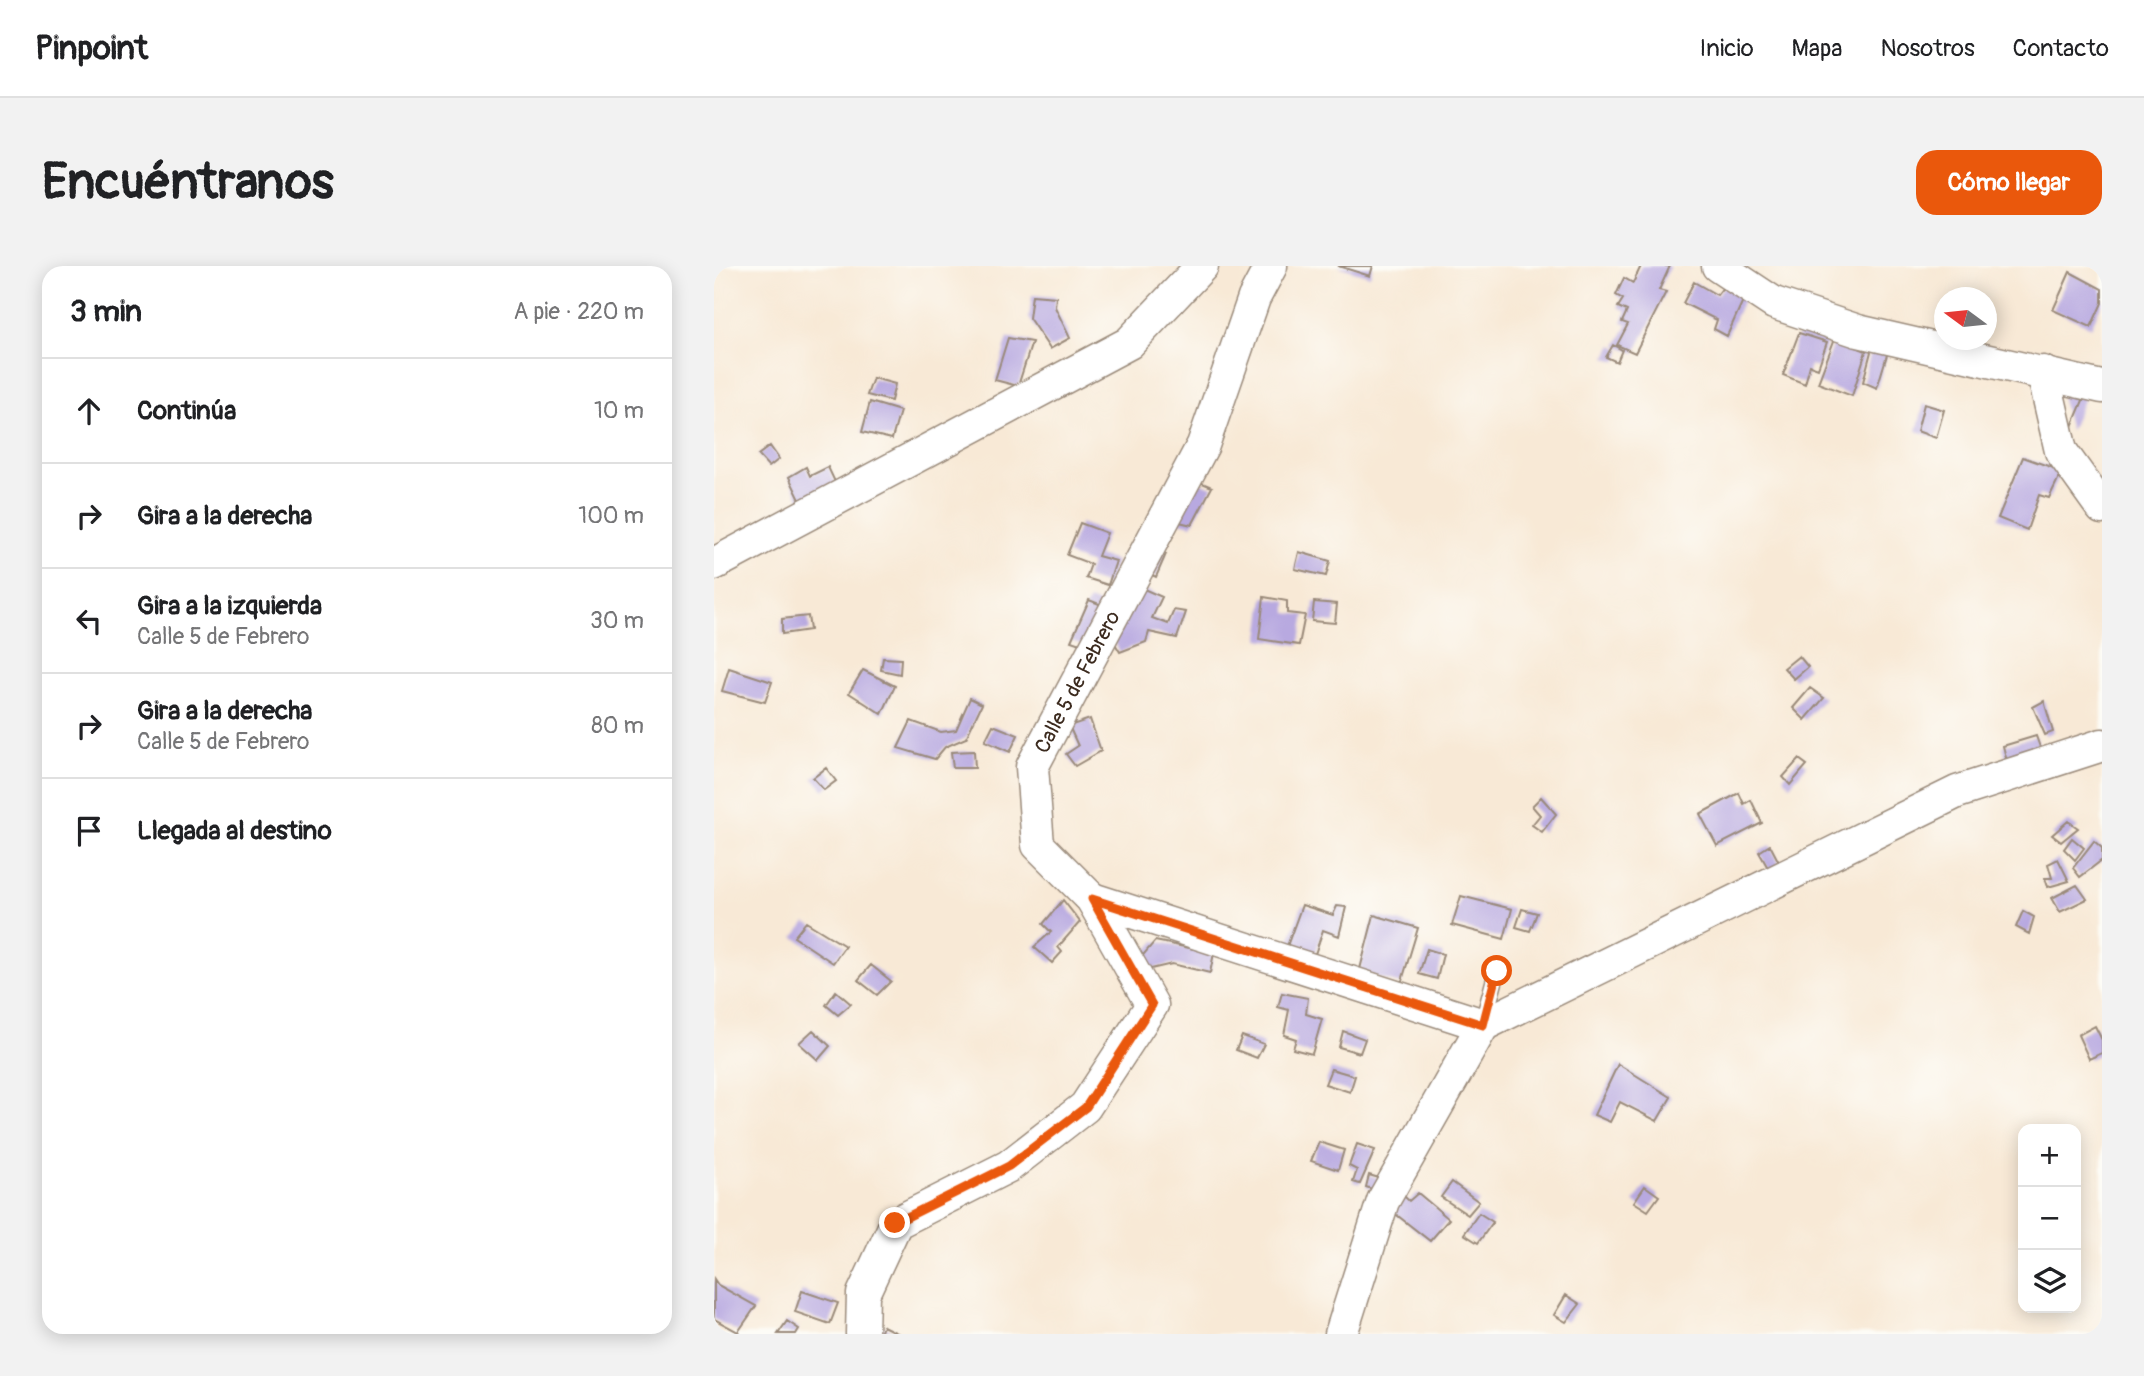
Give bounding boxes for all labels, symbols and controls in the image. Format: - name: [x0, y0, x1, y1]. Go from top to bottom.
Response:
- text: Pinpoint: [35, 28, 148, 69]
- text: Inicio: [1700, 34, 1754, 63]
- text: Mapa: [1792, 34, 1843, 63]
- text: Nosotros: [1881, 34, 1975, 63]
- text: Contacto: [2013, 34, 2109, 63]
- button: Cómo llegar: [1916, 150, 2102, 215]
- text: Encuéntranos: [42, 152, 334, 213]
- north arrow: [1934, 287, 1997, 350]
- text: 3 min: [70, 293, 142, 330]
- text: A pie · 220 m: [514, 297, 644, 326]
- icon: ahead: [70, 392, 108, 430]
- text: Continúa: [137, 395, 236, 427]
- text: 10 m: [594, 396, 644, 425]
- icon: right: [70, 497, 108, 535]
- text: Gira a la derecha: [137, 500, 312, 532]
- text: 100 m: [578, 501, 644, 530]
- text: Gira a la izquierda: [137, 590, 322, 622]
- icon: left: [70, 602, 108, 640]
- text: 30 m: [590, 606, 644, 635]
- street label: Calle 5 de Febrero: [1028, 606, 1126, 758]
- text: Calle 5 de Febrero: [137, 622, 309, 651]
- text: Gira a la derecha: [137, 695, 312, 727]
- icon: right: [70, 707, 108, 745]
- text: 80 m: [591, 711, 644, 740]
- text: Calle 5 de Febrero: [137, 727, 309, 756]
- icon: arrive: [70, 812, 108, 850]
- text: Llegada al destino: [137, 815, 332, 847]
- route start: [1481, 955, 1512, 986]
- map controls: [2018, 1124, 2081, 1313]
- button: +: [2018, 1124, 2081, 1187]
- button: −: [2018, 1187, 2081, 1250]
- route end: [879, 1207, 910, 1238]
- button: layers: [2018, 1250, 2081, 1313]

